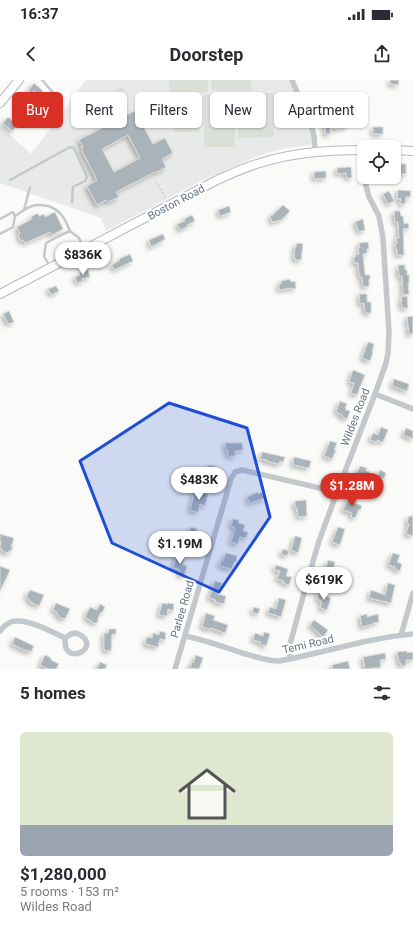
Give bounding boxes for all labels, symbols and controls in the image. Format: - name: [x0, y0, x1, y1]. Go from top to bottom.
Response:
- text: 16:37: [20, 5, 59, 23]
- icon: back: [20, 43, 42, 65]
- icon: share: [371, 43, 393, 65]
- text: Doorstep: [170, 44, 243, 65]
- chip: Buy: [12, 92, 63, 128]
- chip: Rent: [71, 92, 127, 128]
- chip: Filters: [135, 92, 202, 128]
- chip: New: [210, 92, 266, 128]
- chip: Apartment: [274, 92, 368, 128]
- map controls: [357, 140, 401, 184]
- button: locate: [357, 140, 401, 184]
- street label: Boston Road: [146, 182, 207, 223]
- pin: $836K: [55, 242, 111, 276]
- text: $836K: [64, 247, 102, 262]
- street label: Wildes Road: [339, 386, 372, 448]
- pin: $483K: [171, 467, 227, 501]
- text: $483K: [180, 472, 218, 487]
- pin: $1.28M: [319, 473, 385, 507]
- text: $1.28M: [330, 478, 375, 493]
- pin: $1.19M: [147, 531, 213, 565]
- text: $1.19M: [158, 536, 203, 551]
- pin: $619K: [296, 567, 352, 601]
- text: $619K: [305, 572, 343, 587]
- street label: Parlee Road: [168, 579, 197, 639]
- street label: Temi Road: [281, 632, 335, 657]
- icon: filters: [371, 682, 393, 704]
- text: 5 homes: [20, 683, 86, 703]
- icon: home: [171, 758, 243, 830]
- text: $1,280,000: [20, 864, 106, 884]
- text: 5 rooms · 153 m²: [20, 884, 119, 899]
- text: Wildes Road: [20, 899, 92, 914]

